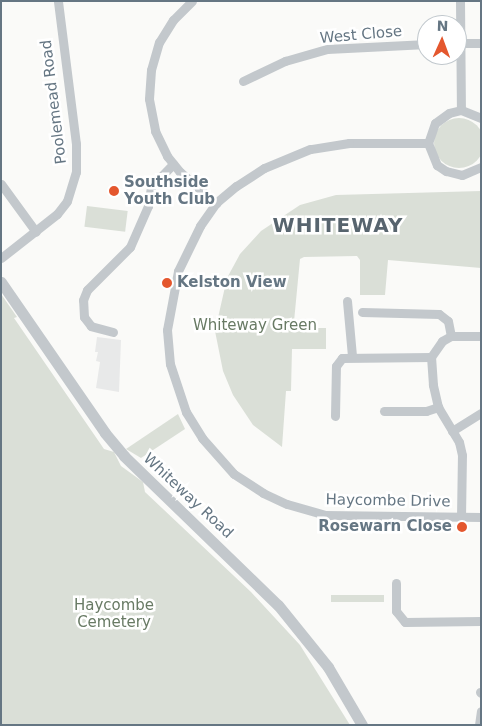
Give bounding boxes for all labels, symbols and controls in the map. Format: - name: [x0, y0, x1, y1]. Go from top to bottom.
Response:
- north arrow: [417, 15, 467, 65]
- text: N: [436, 18, 449, 34]
- street label: West Close: [319, 22, 403, 48]
- street label: Poolemead Road: [37, 39, 71, 165]
- place label: Southside Youth Club: [124, 173, 215, 208]
- marker: Southside Youth Club: [108, 185, 120, 197]
- district label: WHITEWAY: [272, 213, 404, 237]
- place label: Kelston View: [177, 274, 286, 292]
- marker: Kelston View: [161, 277, 173, 289]
- park label: Whiteway Green: [193, 317, 317, 335]
- street label: Whiteway Road: [139, 450, 237, 542]
- street label: Haycombe Drive: [325, 491, 451, 511]
- place label: Rosewarn Close: [318, 518, 452, 536]
- marker: Rosewarn Close: [456, 521, 468, 533]
- park label: Haycombe Cemetery: [74, 596, 154, 631]

